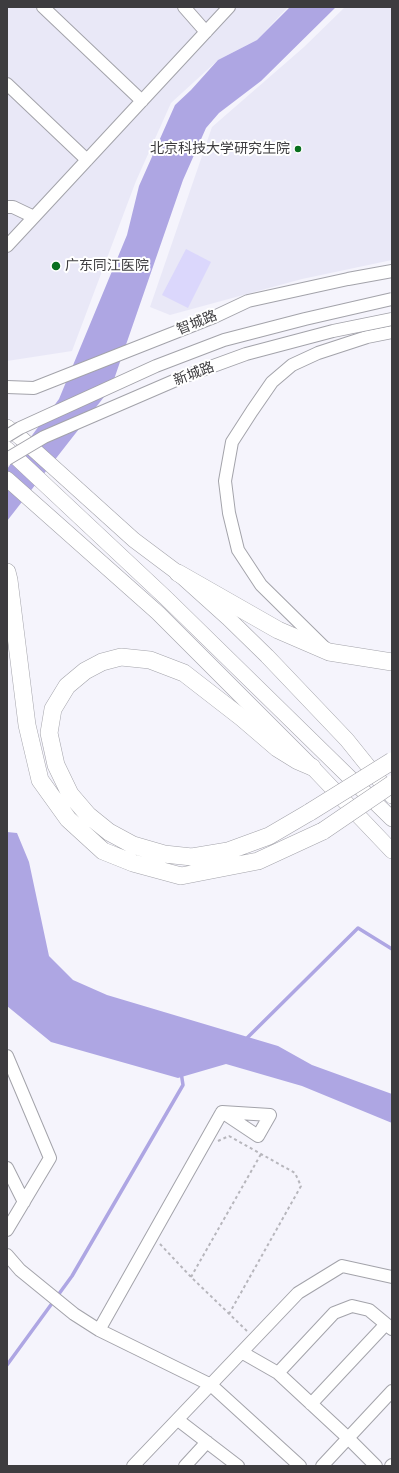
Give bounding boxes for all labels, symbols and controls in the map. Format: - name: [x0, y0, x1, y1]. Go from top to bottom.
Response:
- place label: 北京科技大学研究生院: [150, 141, 290, 157]
- marker: 北京科技大学研究生院: [293, 144, 303, 154]
- place label: 广东同江医院: [65, 258, 149, 274]
- marker: 广东同江医院: [50, 260, 62, 272]
- street label: 智城路: [174, 307, 220, 339]
- street label: 新城路: [171, 359, 217, 389]

